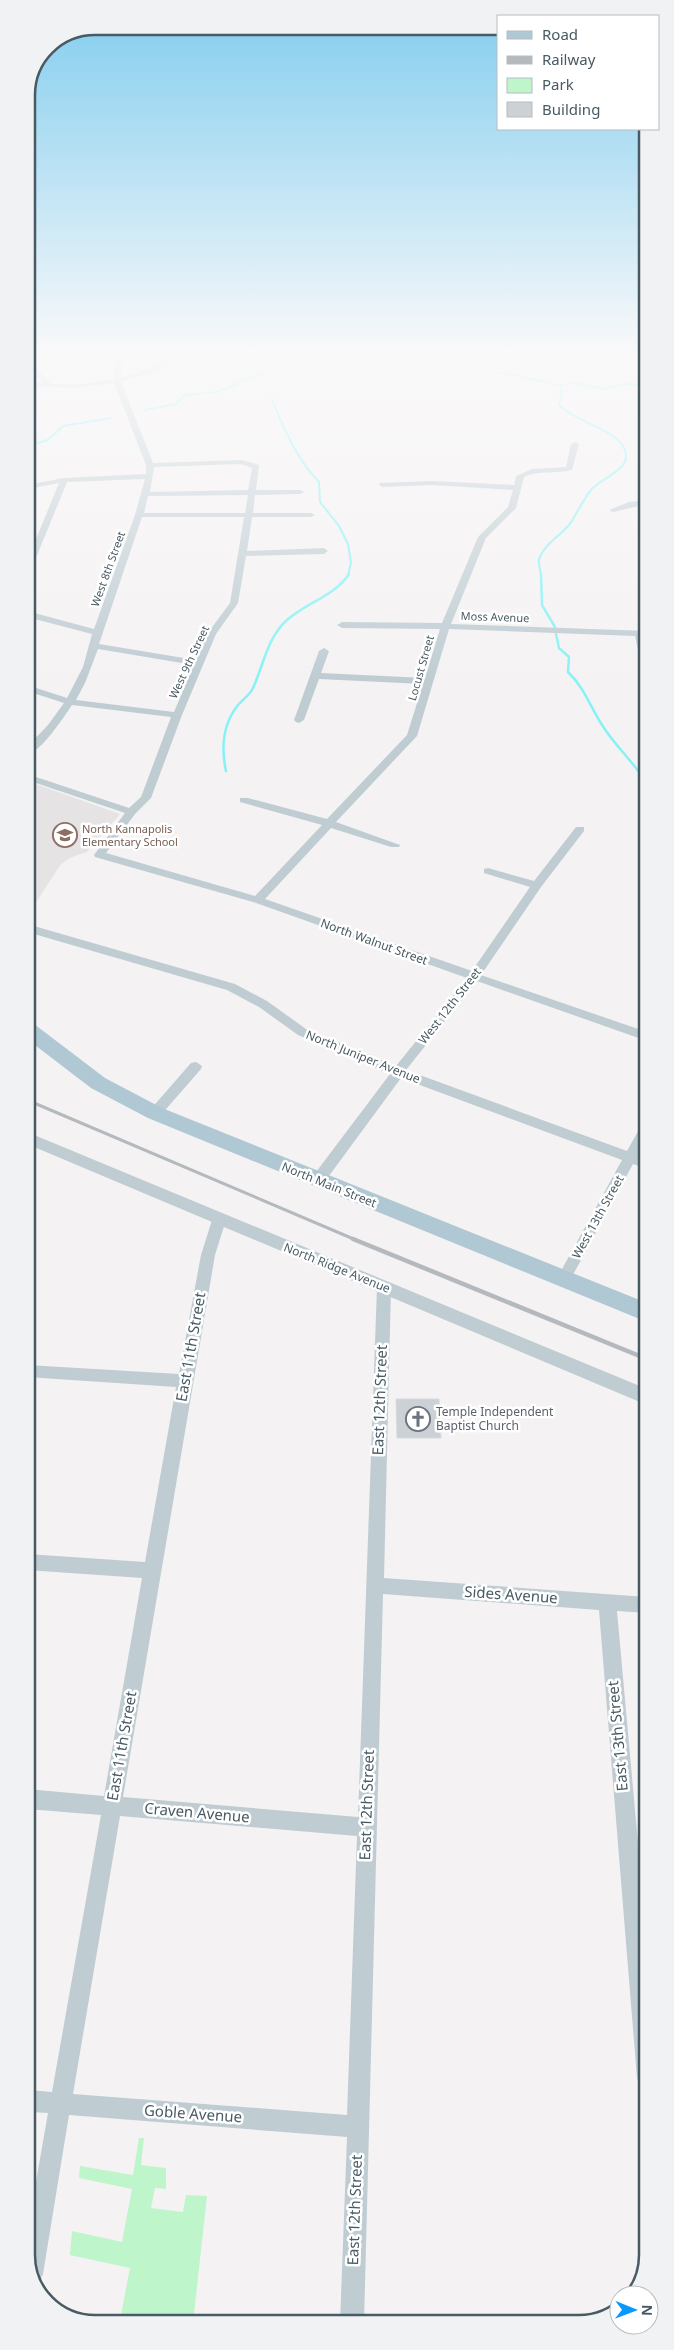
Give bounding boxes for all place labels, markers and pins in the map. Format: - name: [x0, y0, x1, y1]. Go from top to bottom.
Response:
- place label: North Kannapolis Elementary School: [82, 821, 178, 849]
- school or university icon: North Kannapolis Elementary School: [52, 822, 78, 848]
- place label: Temple Independent Baptist Church: [436, 1403, 554, 1434]
- church icon: Temple Independent Baptist Church: [405, 1406, 431, 1432]

